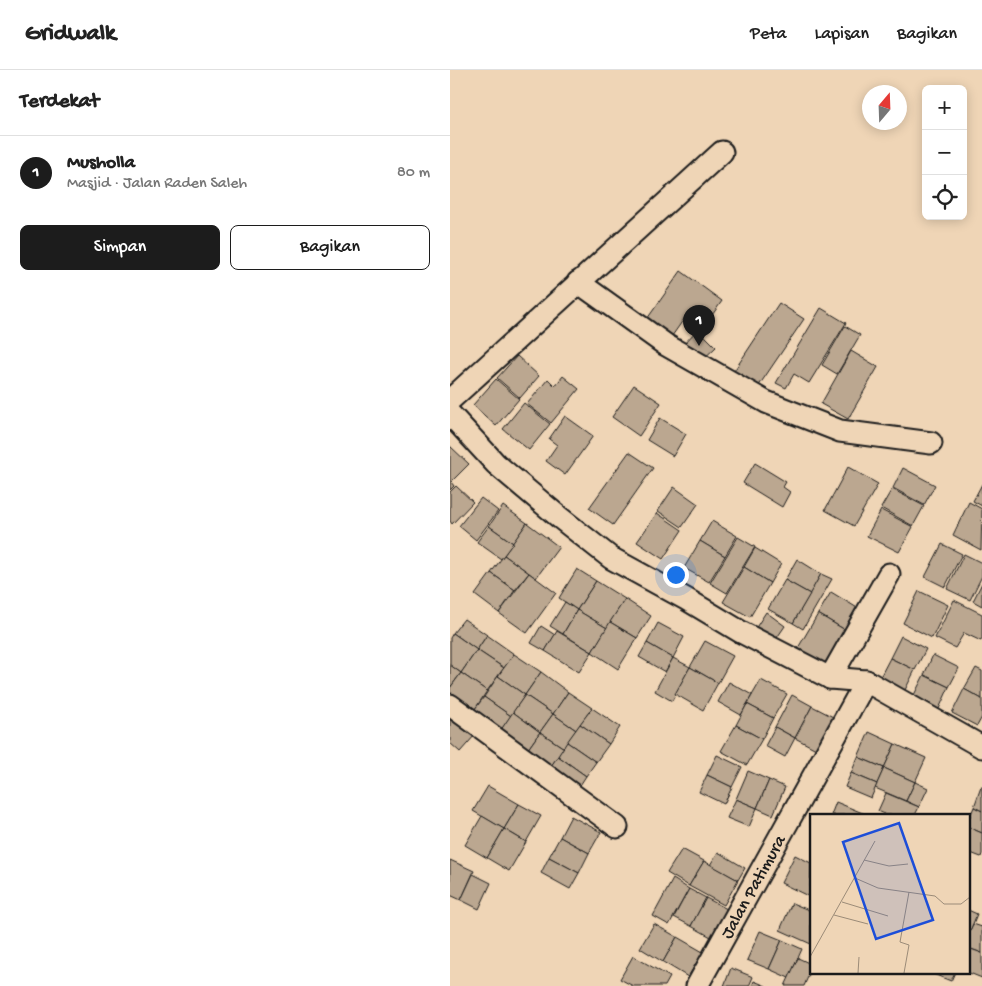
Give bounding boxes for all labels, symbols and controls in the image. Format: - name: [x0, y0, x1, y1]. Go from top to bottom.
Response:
- text: Gridwalk: [25, 20, 116, 49]
- text: Peta: [750, 24, 787, 45]
- text: Lapisan: [815, 24, 869, 45]
- text: Bagikan: [897, 24, 957, 45]
- north arrow: [862, 85, 907, 130]
- map controls: [922, 85, 967, 220]
- button: +: [922, 85, 967, 130]
- text: Terdekat: [20, 90, 99, 115]
- button: −: [922, 130, 967, 175]
- text: Musholla: [67, 152, 135, 175]
- text: 1: [33, 164, 39, 183]
- text: 80 m: [397, 164, 430, 183]
- text: Masjid · Jalan Raden Saleh: [67, 175, 247, 194]
- button: locate: [922, 175, 967, 220]
- button: Simpan: [20, 225, 220, 270]
- button: Bagikan: [230, 225, 430, 270]
- pin: 1: [683, 305, 715, 346]
- your location: [663, 562, 689, 588]
- inset map: [810, 814, 970, 974]
- street label: Jalan Patimura: [717, 831, 792, 943]

